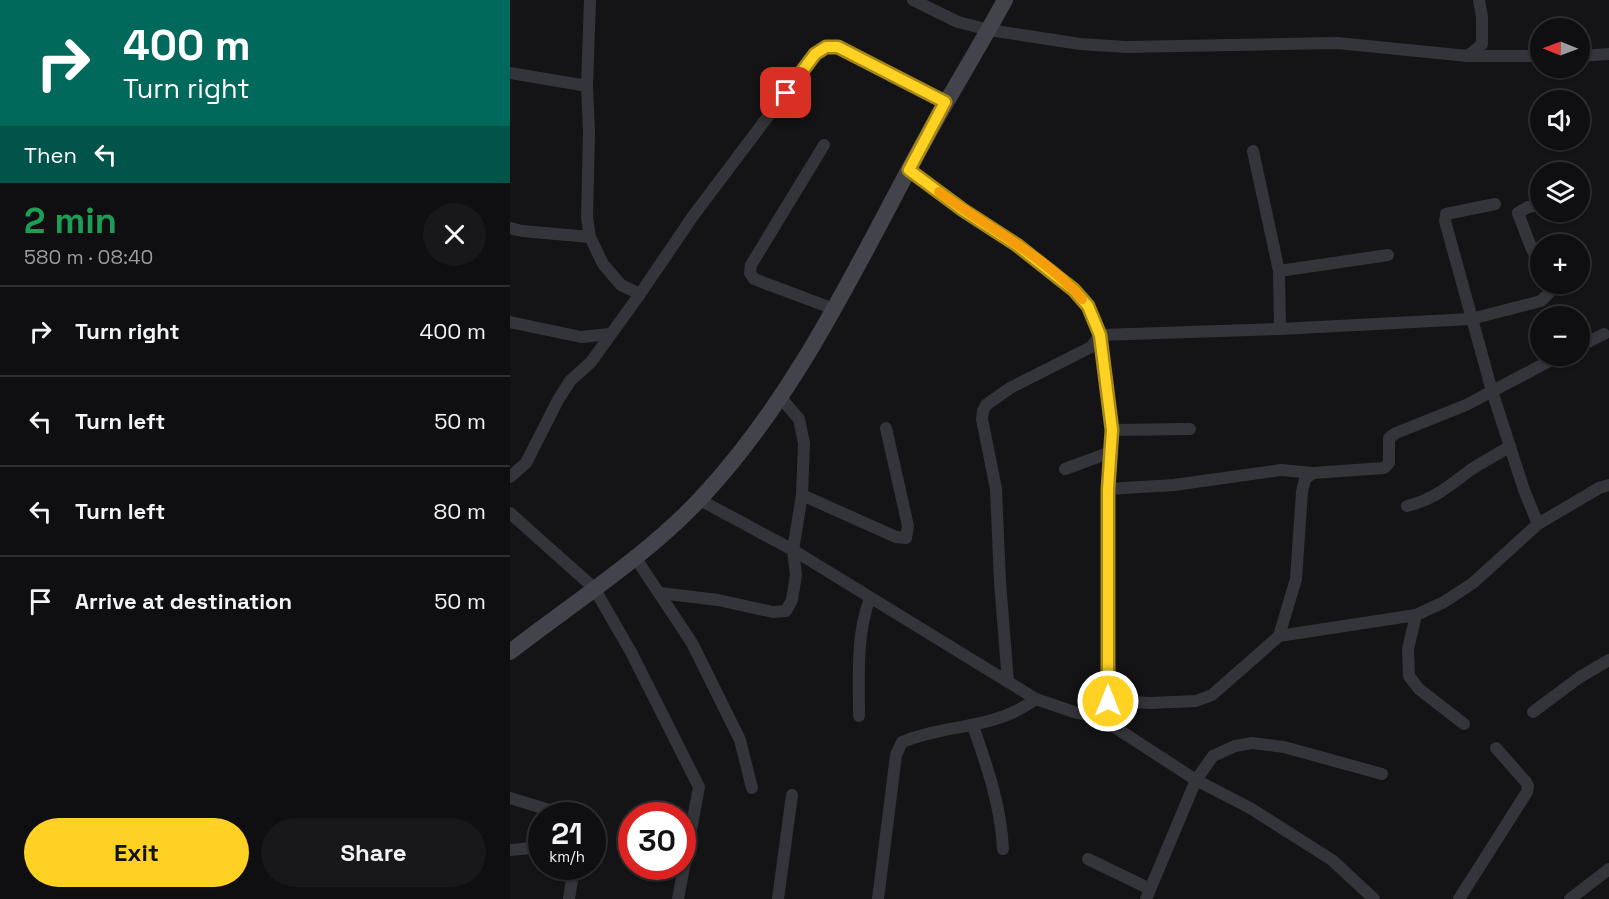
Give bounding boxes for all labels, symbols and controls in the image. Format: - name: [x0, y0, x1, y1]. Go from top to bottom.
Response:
- north arrow: [1530, 18, 1590, 78]
- map controls: [1530, 18, 1590, 366]
- text: 400 m: [123, 19, 251, 72]
- icon: right: [24, 24, 102, 102]
- pin: [760, 67, 811, 118]
- text: Turn right: [123, 71, 250, 106]
- icon: arrive: [769, 76, 802, 109]
- button: sound: [1530, 90, 1590, 150]
- icon: left: [89, 138, 122, 171]
- text: Then: [24, 141, 77, 169]
- button: layers: [1530, 162, 1590, 222]
- text: 2 min: [24, 198, 117, 244]
- button: close: [423, 203, 486, 266]
- button: +: [1530, 234, 1590, 294]
- text: 580 m · 08:40: [24, 244, 153, 270]
- button: −: [1530, 306, 1590, 366]
- icon: right: [24, 315, 57, 348]
- text: Turn right: [75, 317, 180, 345]
- text: 400 m: [419, 317, 486, 345]
- icon: left: [24, 405, 57, 438]
- text: Turn left: [75, 407, 165, 435]
- text: 50 m: [434, 407, 486, 435]
- icon: left: [24, 495, 57, 528]
- text: Turn left: [75, 497, 165, 525]
- text: 80 m: [434, 497, 486, 525]
- icon: arrive: [24, 585, 57, 618]
- text: Arrive at destination: [75, 587, 292, 615]
- text: 50 m: [434, 587, 486, 615]
- position arrow: [1076, 669, 1140, 733]
- speed limit sign: 30: [618, 802, 696, 880]
- text: 21: [551, 814, 583, 853]
- button: Exit: [24, 818, 249, 887]
- button: Share: [261, 818, 486, 887]
- text: km/h: [549, 847, 585, 866]

